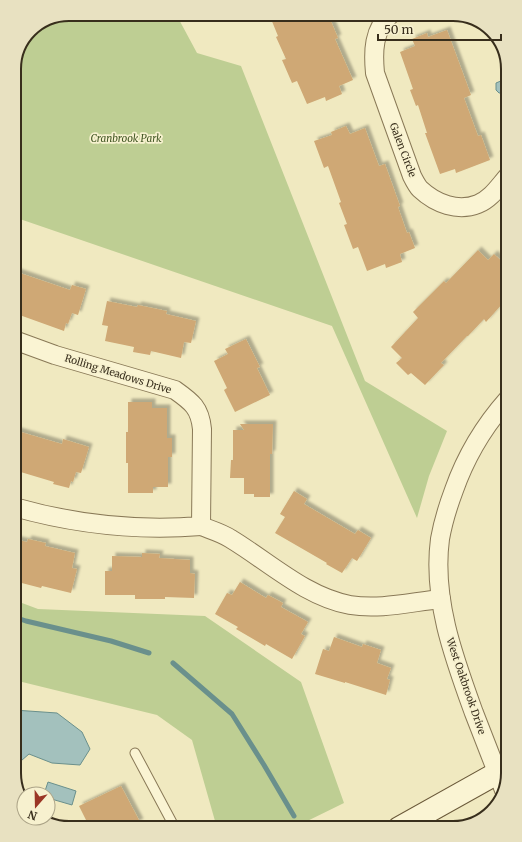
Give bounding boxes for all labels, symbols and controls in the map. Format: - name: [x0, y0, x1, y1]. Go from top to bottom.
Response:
- scale bar: [378, 16, 501, 42]
- text: 50 m: [384, 22, 413, 37]
- street label: Galen Circle: [387, 121, 419, 179]
- park label: Cranbrook Park: [91, 132, 162, 145]
- street label: Rolling Meadows Drive: [63, 352, 173, 396]
- street label: West Oakbrook Drive: [443, 635, 489, 736]
- north arrow: [16, 786, 56, 826]
- text: N: [26, 807, 39, 823]

